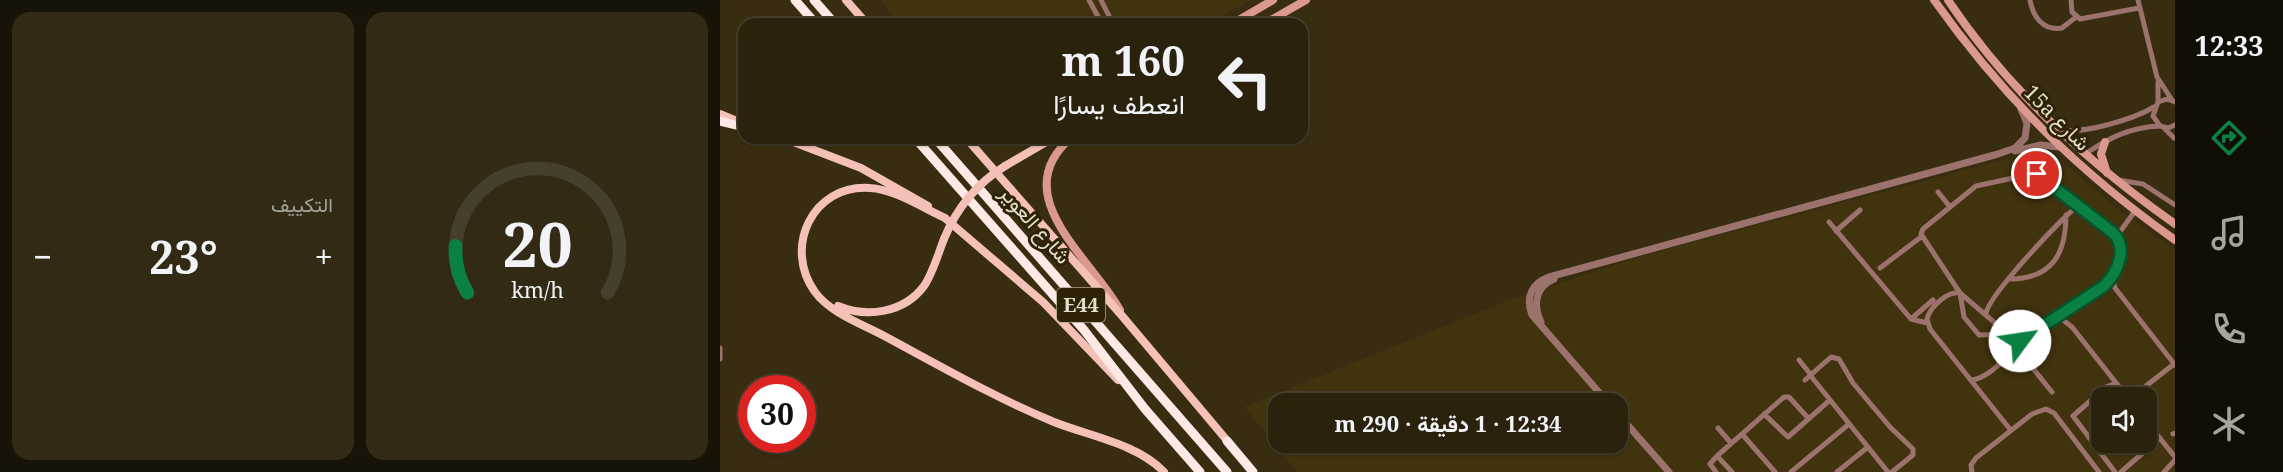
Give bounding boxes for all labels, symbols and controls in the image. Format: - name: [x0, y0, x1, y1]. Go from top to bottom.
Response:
- text: 12:33: [2194, 27, 2264, 64]
- text: 160 m: [1061, 31, 1185, 88]
- icon: left: [1206, 42, 1284, 120]
- street label: 15a شارع: [2018, 78, 2097, 157]
- text: انعطف يسارًا: [1053, 85, 1185, 122]
- icon: directions: [2208, 117, 2250, 159]
- pin: [2011, 148, 2062, 199]
- icon: arrive: [2020, 157, 2053, 190]
- street label: شارع العوير: [992, 178, 1078, 270]
- text: التكييف: [271, 191, 333, 218]
- text: 20: [502, 200, 572, 285]
- icon: music: [2208, 212, 2250, 254]
- text: 23°: [149, 226, 218, 287]
- text: −: [33, 234, 52, 279]
- text: +: [315, 234, 333, 279]
- text: km/h: [511, 275, 564, 304]
- road number: E44: [1057, 288, 1105, 322]
- icon: phone: [2208, 308, 2250, 350]
- position arrow: [1988, 309, 2052, 373]
- speed limit sign: 30: [738, 375, 816, 453]
- map controls: [2091, 387, 2157, 453]
- button: sound: [2091, 387, 2157, 453]
- icon: climate: [2208, 403, 2250, 445]
- text: 12:34 · 1 دقيقة · 290 m: [1334, 408, 1562, 438]

